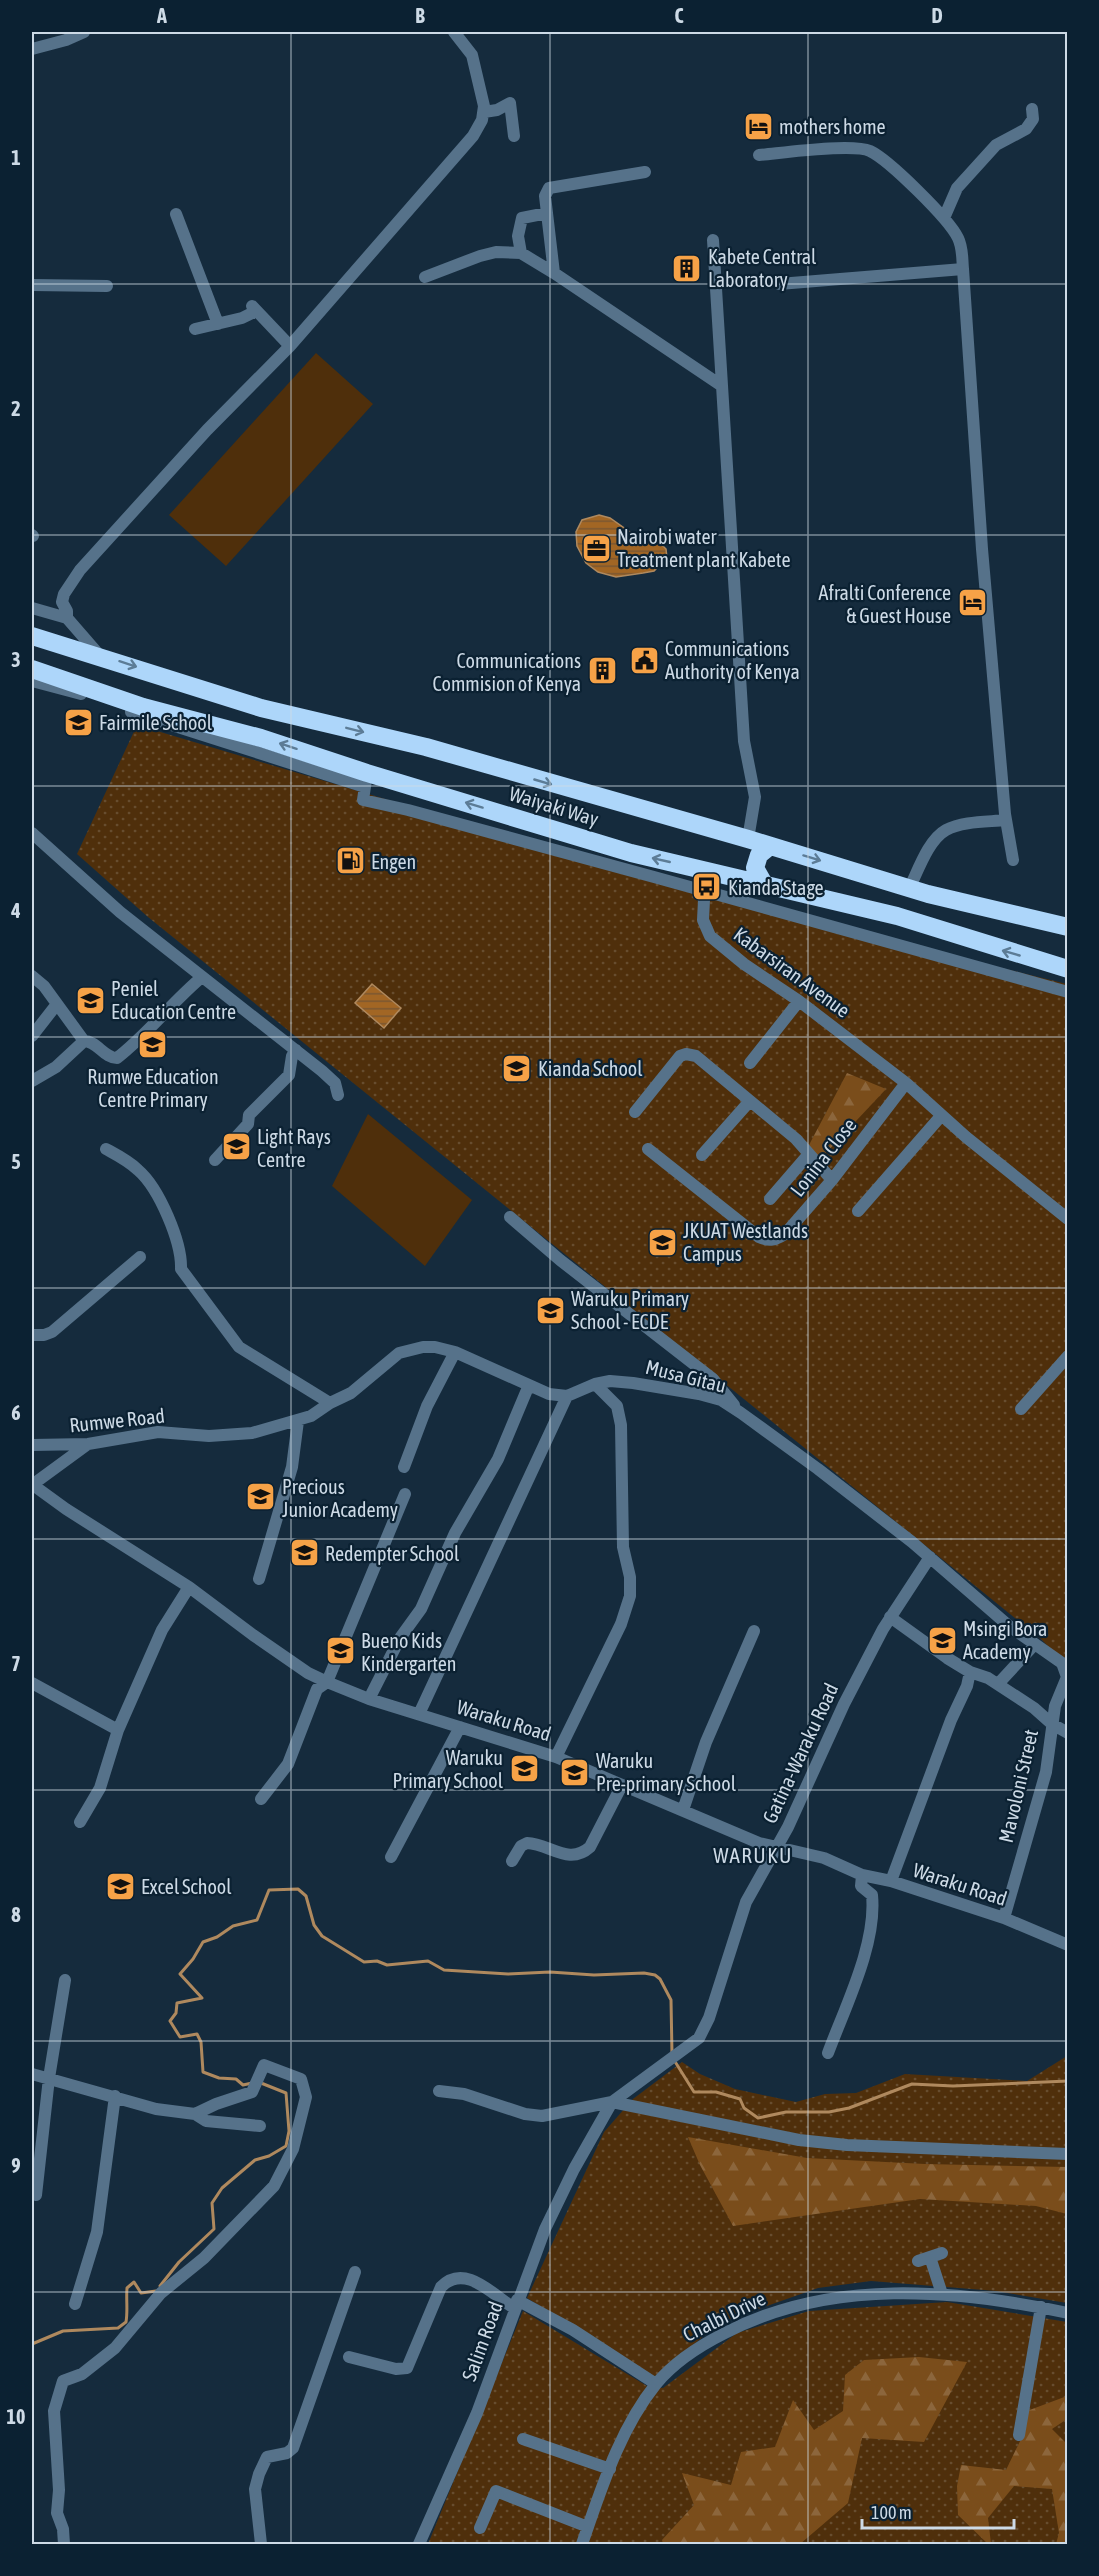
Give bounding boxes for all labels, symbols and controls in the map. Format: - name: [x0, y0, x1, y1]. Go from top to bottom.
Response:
- text: A: [156, 4, 167, 27]
- text: B: [415, 4, 425, 27]
- text: C: [675, 4, 684, 27]
- text: D: [931, 4, 943, 27]
- hotel icon: mothers home: [742, 110, 774, 142]
- place label: mothers home: [779, 115, 886, 138]
- text: 1: [11, 146, 21, 169]
- place label: Kabete Central Laboratory: [708, 245, 817, 291]
- building icon: Kabete Central Laboratory: [671, 252, 703, 284]
- text: 2: [11, 397, 21, 420]
- place label: Nairobi water Treatment plant Kabete: [617, 525, 790, 571]
- office icon: Nairobi water Treatment plant Kabete: [580, 532, 612, 564]
- place label: Afralti Conference & Guest House: [819, 581, 951, 627]
- hotel icon: Afralti Conference & Guest House: [956, 587, 988, 619]
- place label: Communications Authority of Kenya: [665, 637, 800, 683]
- public building icon: Communications Authority of Kenya: [628, 644, 660, 676]
- text: 3: [11, 648, 21, 671]
- place label: Communications Commision of Kenya: [433, 649, 581, 695]
- building icon: Communications Commision of Kenya: [586, 655, 618, 687]
- one-way arrow: [118, 660, 137, 671]
- school or university icon: Fairmile School: [62, 706, 94, 738]
- place label: Fairmile School: [99, 711, 213, 734]
- one-way arrow: [345, 725, 364, 737]
- one-way arrow: [279, 740, 298, 751]
- one-way arrow: [533, 777, 552, 788]
- street label: Waiyaki Way: [507, 782, 601, 830]
- one-way arrow: [464, 799, 483, 810]
- fuel station icon: Engen: [334, 845, 366, 877]
- place label: Engen: [371, 850, 416, 873]
- one-way arrow: [652, 853, 671, 865]
- one-way arrow: [802, 854, 821, 865]
- bus stop icon: Kianda Stage: [691, 871, 723, 903]
- place label: Kianda Stage: [728, 876, 824, 899]
- text: 4: [10, 899, 21, 922]
- street label: Kabarsiran Avenue: [730, 922, 854, 1022]
- one-way arrow: [1002, 947, 1021, 958]
- place label: Peniel Education Centre: [111, 977, 236, 1023]
- school or university icon: Peniel Education Centre: [74, 984, 106, 1016]
- school or university icon: Rumwe Education Centre Primary: [137, 1029, 169, 1061]
- school or university icon: Kianda School: [501, 1052, 533, 1084]
- place label: Kianda School: [538, 1057, 643, 1080]
- place label: Rumwe Education Centre Primary: [87, 1065, 219, 1111]
- street label: Lonina Close: [785, 1113, 861, 1201]
- place label: Light Rays Centre: [257, 1125, 331, 1171]
- school or university icon: Light Rays Centre: [220, 1131, 252, 1163]
- text: 5: [11, 1150, 21, 1173]
- place label: JKUAT Westlands Campus: [683, 1219, 808, 1265]
- school or university icon: JKUAT Westlands Campus: [646, 1226, 678, 1258]
- place label: Waruku Primary School - ECDE: [571, 1287, 689, 1333]
- school or university icon: Waruku Primary School - ECDE: [534, 1294, 566, 1326]
- street label: Musa Gitau: [643, 1355, 729, 1397]
- text: 6: [11, 1401, 21, 1424]
- street label: Rumwe Road: [68, 1404, 166, 1436]
- place label: Precious Junior Academy: [282, 1475, 398, 1521]
- school or university icon: Precious Junior Academy: [245, 1481, 277, 1513]
- school or university icon: Redempter School: [288, 1537, 320, 1569]
- place label: Redempter School: [325, 1542, 460, 1565]
- place label: Msingi Bora Academy: [963, 1617, 1047, 1663]
- school or university icon: Msingi Bora Academy: [926, 1624, 958, 1656]
- place label: Bueno Kids Kindergarten: [361, 1629, 457, 1675]
- school or university icon: Bueno Kids Kindergarten: [324, 1635, 356, 1667]
- text: 7: [11, 1652, 21, 1675]
- street label: Gatina-Waraku Road: [758, 1679, 842, 1827]
- street label: Waraku Road: [454, 1695, 554, 1745]
- street label: Mavoloni Street: [994, 1727, 1042, 1845]
- place label: Waruku Primary School: [393, 1746, 504, 1792]
- place label: Waruku Pre-primary School: [596, 1749, 737, 1795]
- school or university icon: Waruku Primary School: [508, 1753, 540, 1785]
- school or university icon: Waruku Pre-primary School: [559, 1756, 591, 1788]
- district label: WARUKU: [713, 1843, 793, 1867]
- street label: Waraku Road: [910, 1858, 1010, 1910]
- school or university icon: Excel School: [104, 1870, 136, 1902]
- place label: Excel School: [141, 1875, 232, 1898]
- text: 8: [11, 1903, 21, 1926]
- text: 9: [11, 2154, 21, 2177]
- street label: Chalbi Drive: [679, 2286, 769, 2346]
- street label: Salim Road: [457, 2298, 507, 2384]
- text: 10: [7, 2405, 25, 2428]
- scale bar: [862, 2492, 1014, 2530]
- text: 100 m: [871, 2502, 912, 2523]

